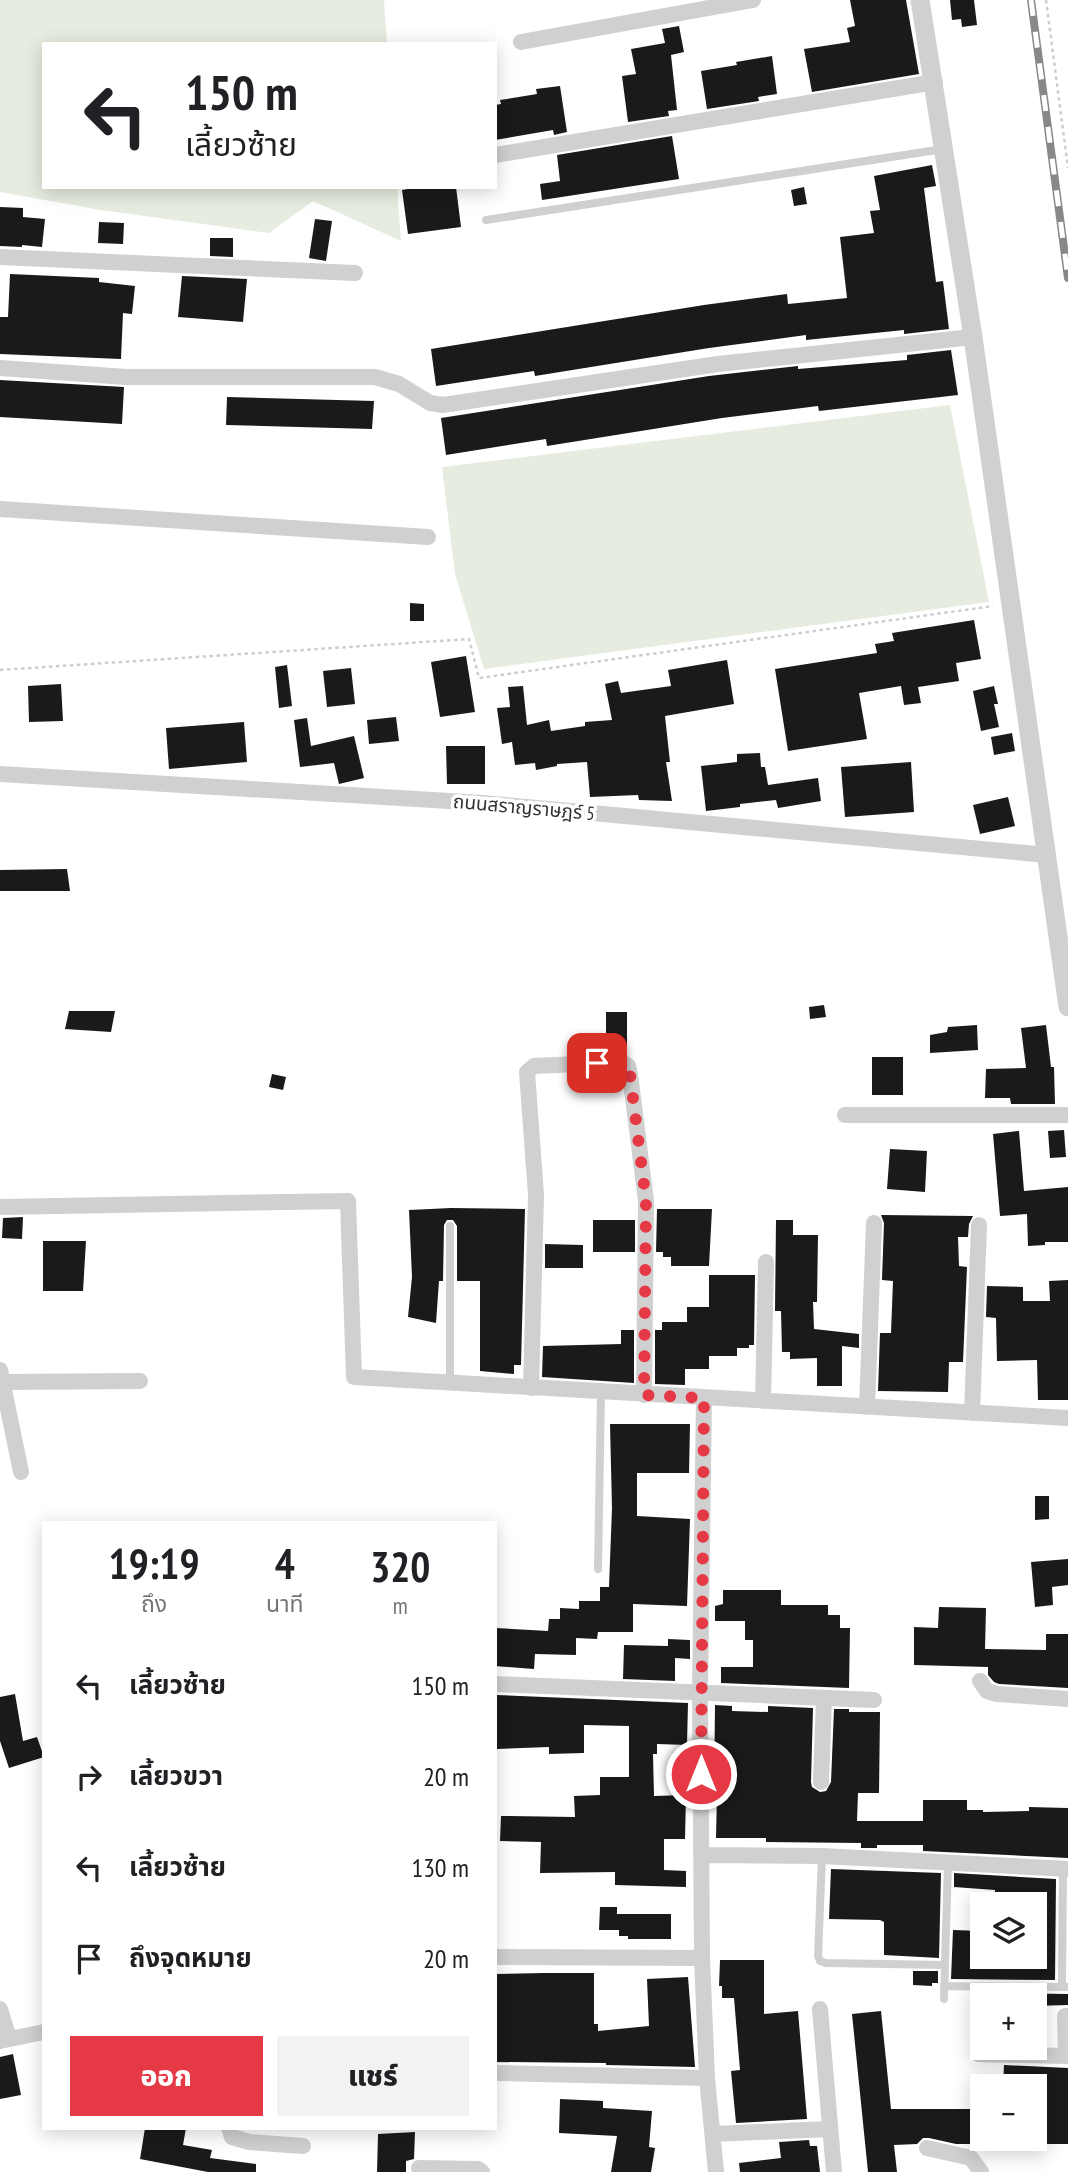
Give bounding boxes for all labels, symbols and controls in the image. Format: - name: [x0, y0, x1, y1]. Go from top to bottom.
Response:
- text: 150 m: [185, 60, 298, 124]
- icon: left: [70, 70, 161, 161]
- text: เลี้ยวซ้าย: [185, 123, 297, 165]
- street label: ถนนสราญราษฎร์ 5: [452, 789, 596, 825]
- pin: [567, 1033, 627, 1093]
- icon: arrive: [578, 1044, 616, 1082]
- text: 19:19: [109, 1536, 199, 1591]
- text: 4: [275, 1536, 295, 1591]
- text: 320: [370, 1539, 430, 1594]
- text: ถึง: [141, 1589, 167, 1618]
- text: นาที: [266, 1589, 304, 1618]
- text: m: [393, 1591, 408, 1620]
- icon: left: [70, 1667, 108, 1705]
- text: เลี้ยวซ้าย: [129, 1668, 226, 1701]
- text: 150 m: [411, 1669, 469, 1702]
- position arrow: [664, 1737, 738, 1811]
- icon: right: [70, 1758, 108, 1796]
- text: เลี้ยวขวา: [129, 1759, 223, 1792]
- text: 20 m: [423, 1760, 469, 1793]
- icon: left: [70, 1849, 108, 1887]
- text: เลี้ยวซ้าย: [129, 1850, 226, 1883]
- text: 130 m: [411, 1851, 469, 1884]
- map controls: [970, 1892, 1047, 2151]
- button: layers: [970, 1892, 1047, 1969]
- icon: arrive: [70, 1940, 108, 1978]
- text: ถึงจุดหมาย: [129, 1941, 252, 1974]
- text: 20 m: [423, 1942, 469, 1975]
- button: +: [970, 1983, 1047, 2060]
- button: ออก: [70, 2036, 263, 2116]
- button: แชร์: [277, 2036, 469, 2116]
- button: −: [970, 2074, 1047, 2151]

